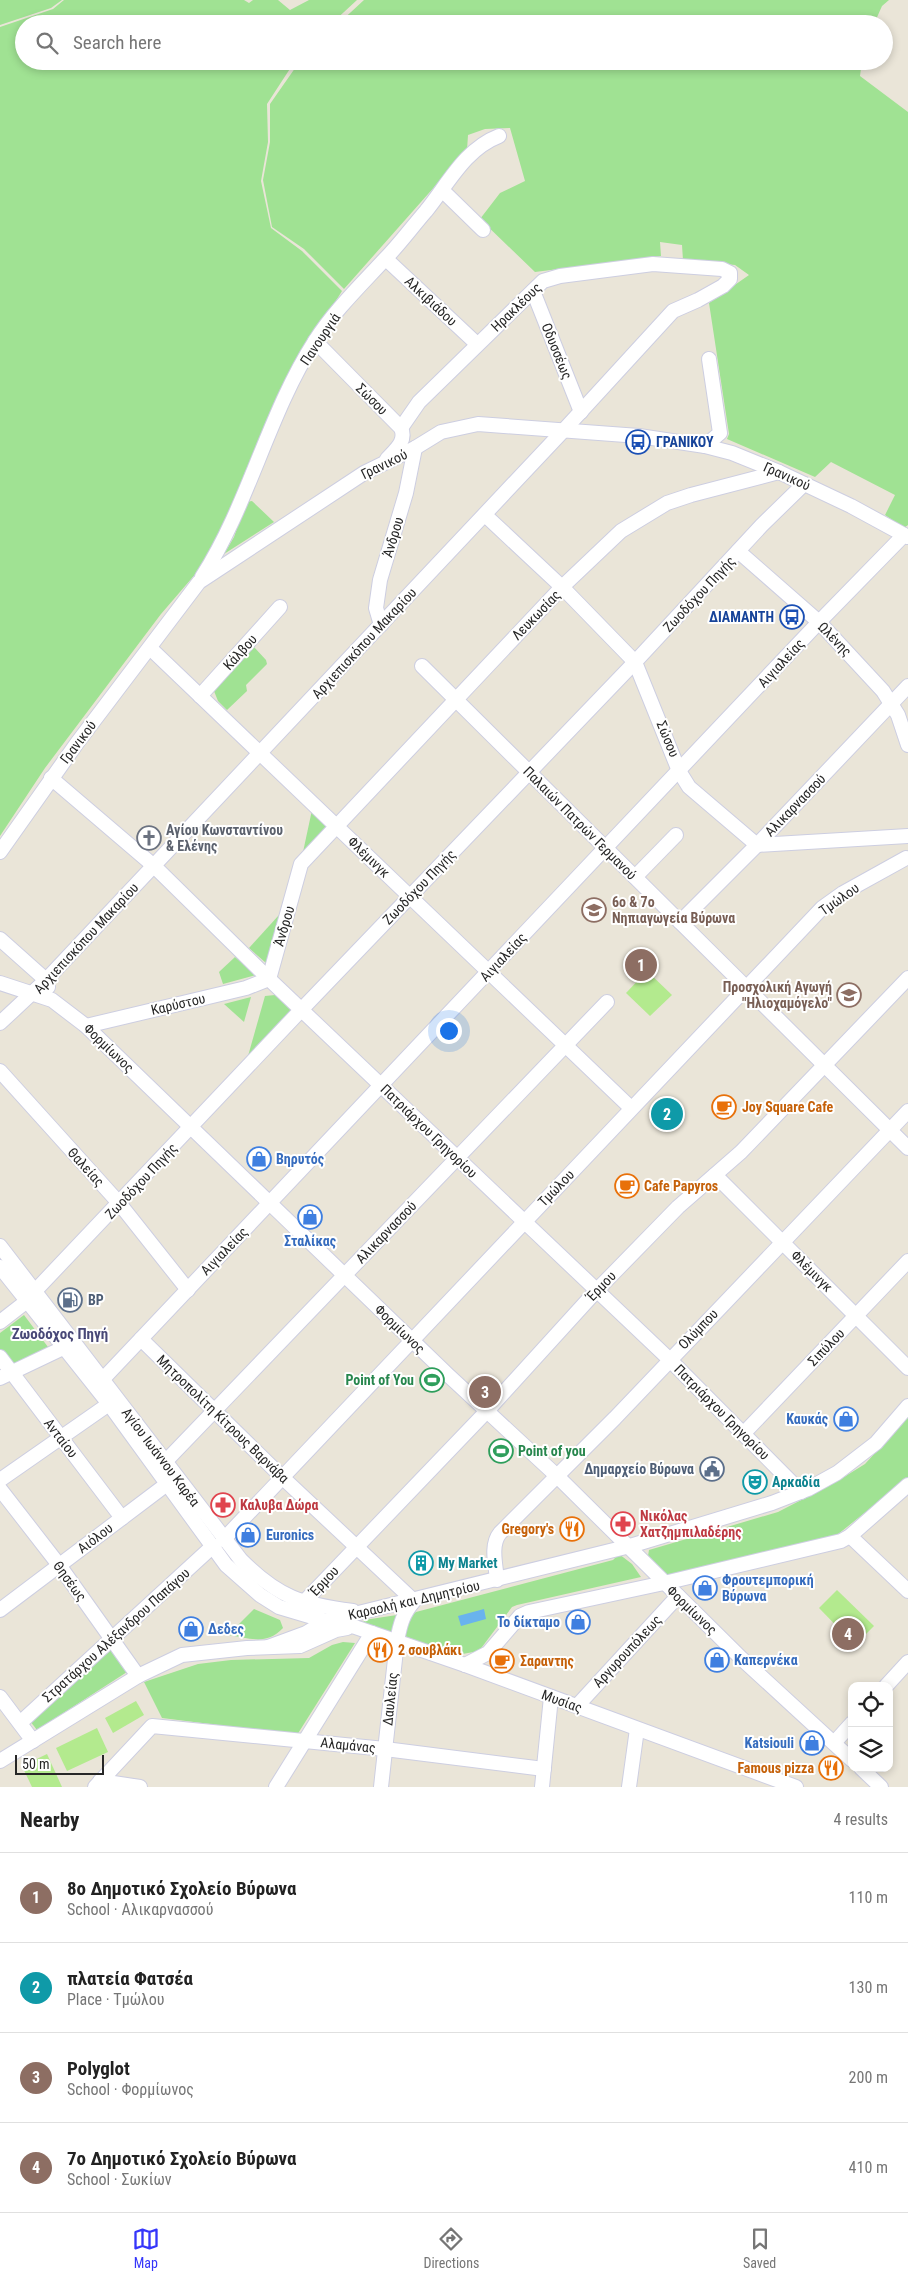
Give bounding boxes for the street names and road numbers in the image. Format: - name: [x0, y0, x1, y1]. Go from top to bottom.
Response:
- street label: Αλκιβιάδου: [402, 273, 460, 329]
- street label: Ηρακλέους: [488, 279, 544, 335]
- street label: Πανουργιά: [297, 310, 343, 368]
- street label: Οδυσσέως: [538, 321, 576, 381]
- street label: Σώσου: [353, 380, 391, 418]
- street label: Γρανικού: [358, 446, 410, 482]
- street label: Γρανικού: [761, 459, 813, 494]
- street label: Άνδρου: [379, 515, 407, 559]
- street label: Ζωοδόχου Πηγής: [660, 553, 738, 635]
- street label: Αρχιεπισκόπου Μακαρίου: [309, 584, 420, 702]
- street label: Λευκωσίας: [508, 587, 564, 643]
- street label: Ωλένης: [815, 619, 855, 659]
- street label: Κάλβου: [220, 631, 260, 673]
- street label: Αιγιαλείας: [755, 635, 807, 691]
- street label: Γρανικού: [57, 717, 99, 767]
- street label: Σώσου: [654, 719, 683, 760]
- street label: Παλαιών Πατρών Γερμανού: [520, 763, 640, 883]
- street label: Αλικαρνασσού: [761, 770, 829, 839]
- street label: Φλέμινγκ: [345, 833, 393, 881]
- street label: Ζωοδόχου Πηγής: [379, 846, 459, 928]
- street label: Αρχιεπισκόπου Μακαρίου: [31, 879, 142, 997]
- street label: Τμώλου: [816, 879, 862, 918]
- street label: Άνδρου: [271, 904, 297, 948]
- street label: Αιγιαλείας: [477, 929, 529, 985]
- street label: Καρύστου: [149, 990, 207, 1018]
- street label: Φορμίωνος: [81, 1020, 137, 1076]
- street label: Πατριάρχου Γρηγορίου: [377, 1081, 481, 1181]
- street label: Ζωοδόχου Πηγής: [102, 1140, 180, 1222]
- street label: Θαλείας: [65, 1144, 107, 1190]
- street label: Τμώλου: [535, 1166, 577, 1210]
- street label: Αλικαρνασσού: [352, 1197, 420, 1266]
- street label: Αιγιαλείας: [197, 1224, 251, 1278]
- street label: Φλέμινγκ: [788, 1247, 836, 1295]
- street label: Έρμου: [582, 1268, 619, 1305]
- street label: Φορμίωνος: [372, 1301, 428, 1357]
- street label: Ολύμπου: [675, 1305, 721, 1352]
- street label: Σιπύλου: [804, 1325, 848, 1369]
- street label: Μητροπολίτη Κίτρους Βαρνάβα: [154, 1352, 292, 1486]
- street label: Πατριάρχου Γρηγορίου: [671, 1361, 773, 1463]
- street label: Αγίου Ιωάννου Καρέα: [119, 1405, 203, 1509]
- street label: Ανταίου: [41, 1415, 81, 1461]
- street label: Αιόλου: [74, 1519, 116, 1556]
- street label: Θησέως: [50, 1558, 90, 1604]
- street label: Έρμου: [305, 1562, 342, 1600]
- street label: Στρατάρχου Αλέξανδρου Παπάγου: [39, 1565, 193, 1705]
- street label: Καραολή και Δημητρίου: [347, 1577, 482, 1623]
- street label: Φορμίωνος: [664, 1582, 720, 1638]
- street label: Αργυρουπόλεως: [589, 1612, 665, 1690]
- street label: Δαυλείας: [379, 1672, 401, 1726]
- street label: Μυσίας: [540, 1686, 584, 1716]
- street label: Αλαμάνας: [320, 1734, 376, 1756]

